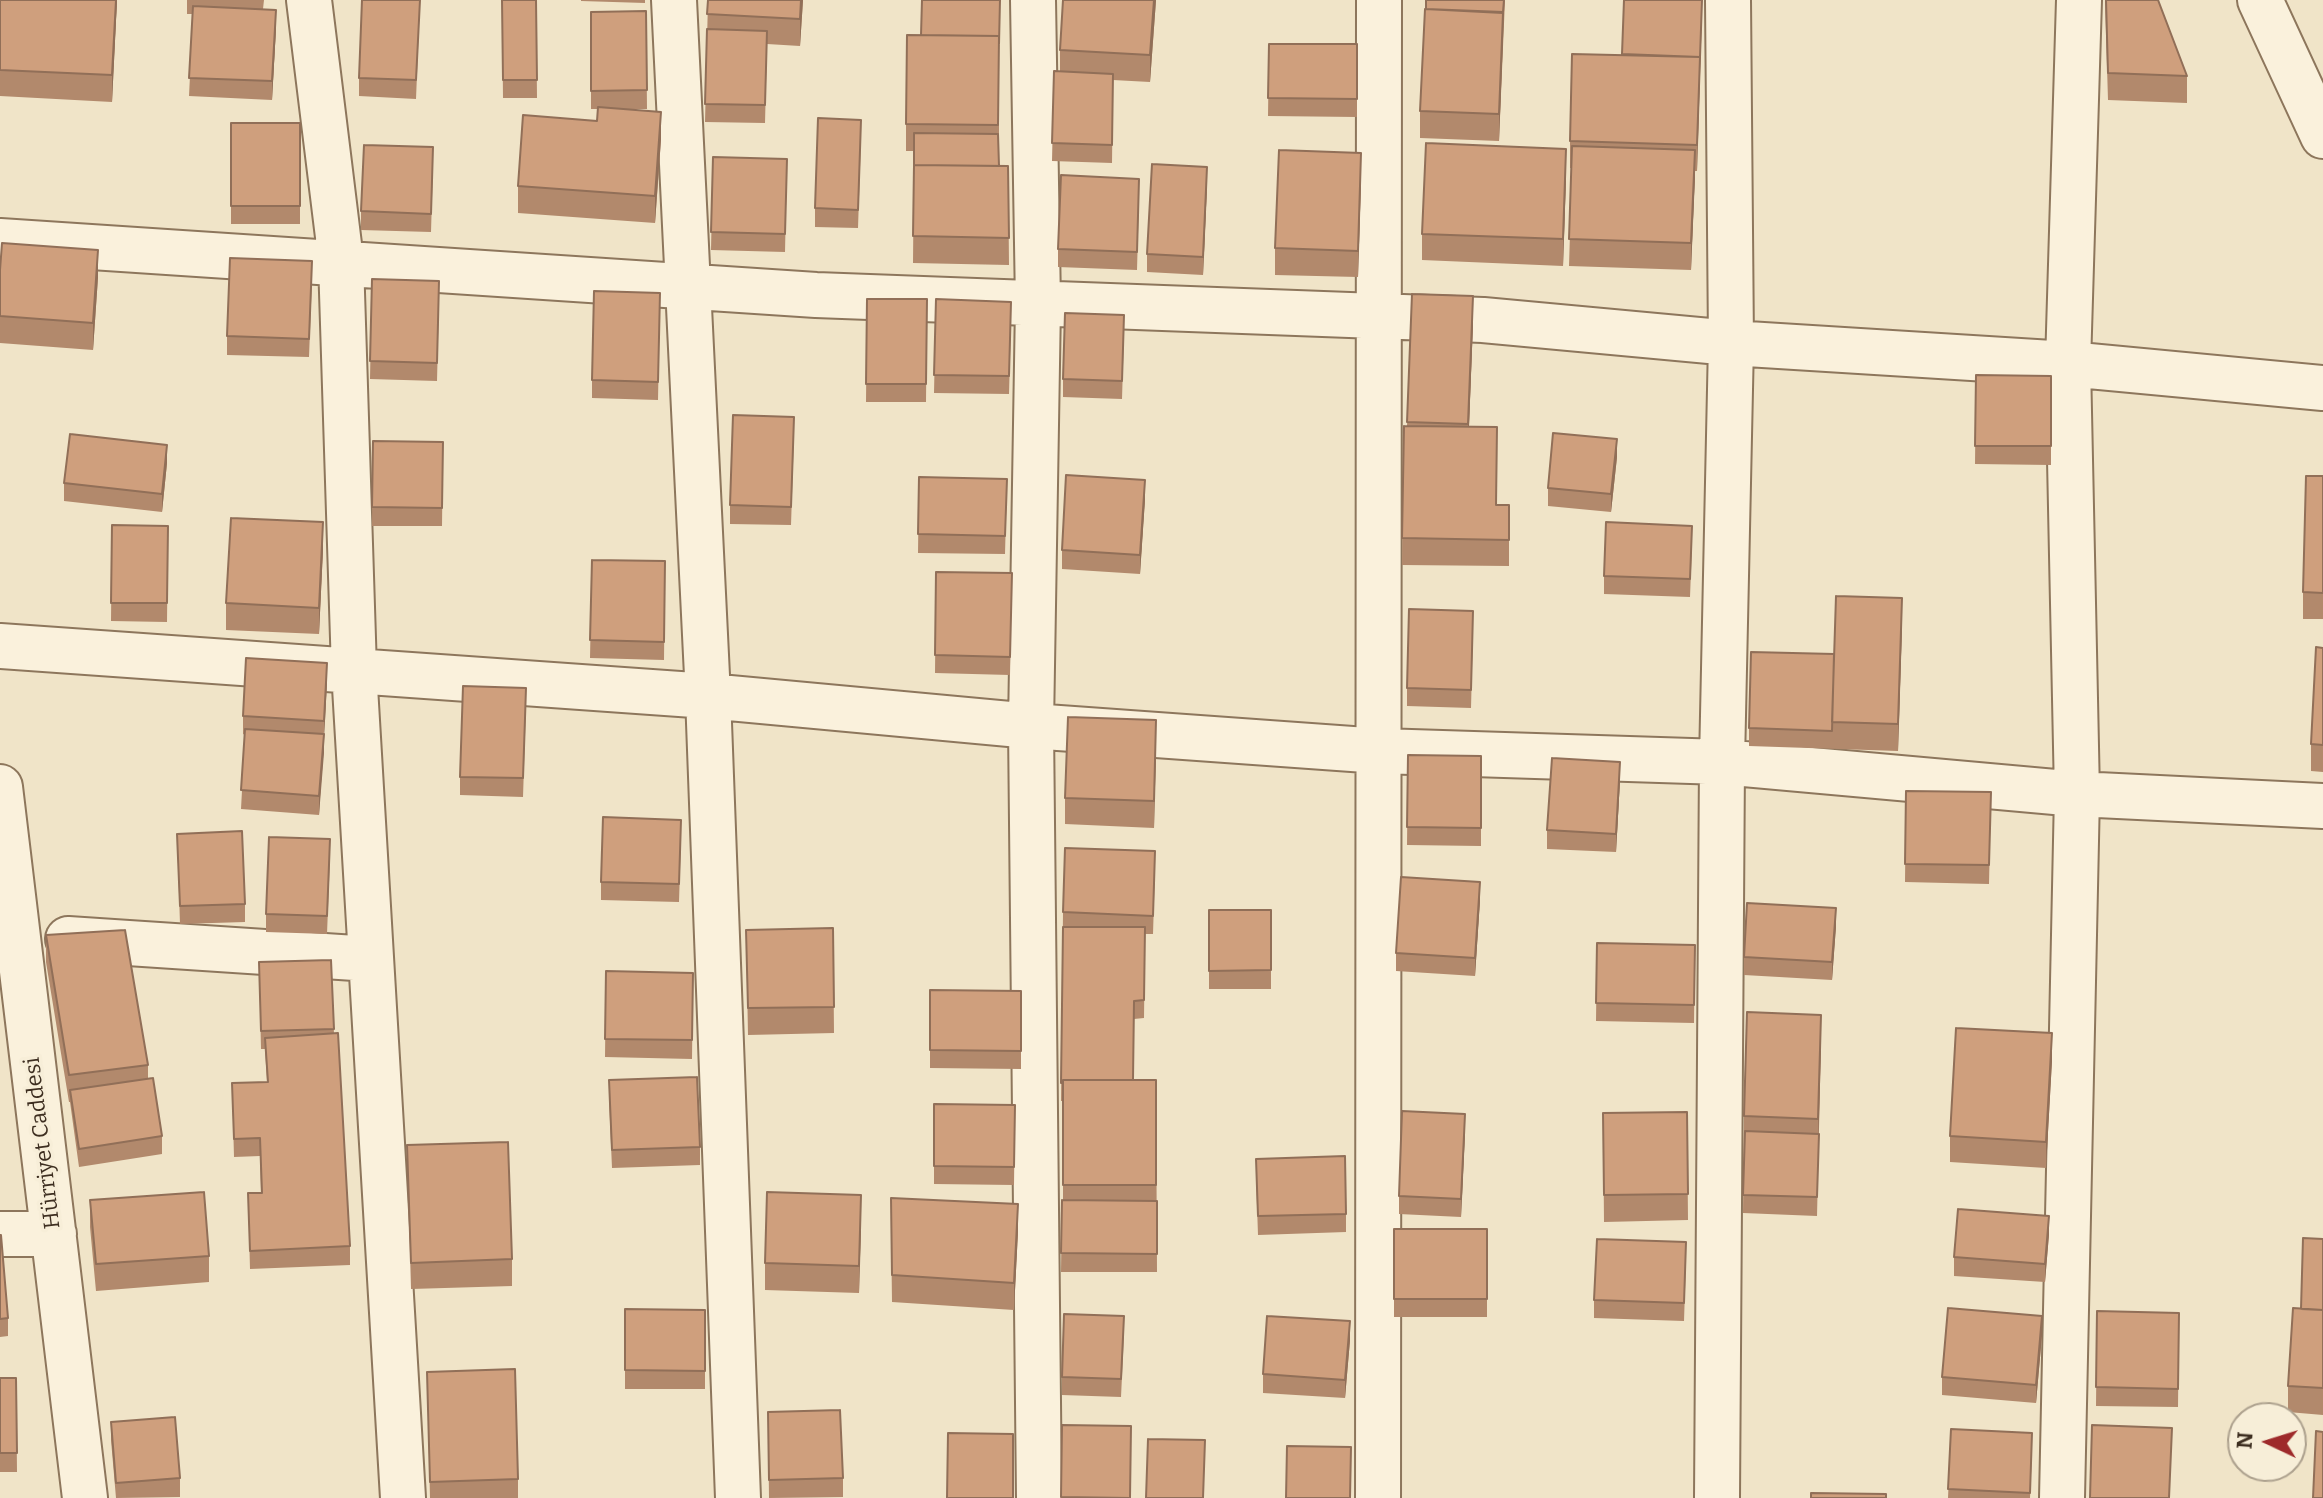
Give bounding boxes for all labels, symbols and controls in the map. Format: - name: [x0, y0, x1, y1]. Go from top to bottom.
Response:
- street label: Hürriyet Caddesi: [19, 1056, 67, 1230]
- north arrow: [2227, 1402, 2307, 1482]
- text: N: [2230, 1431, 2259, 1450]

